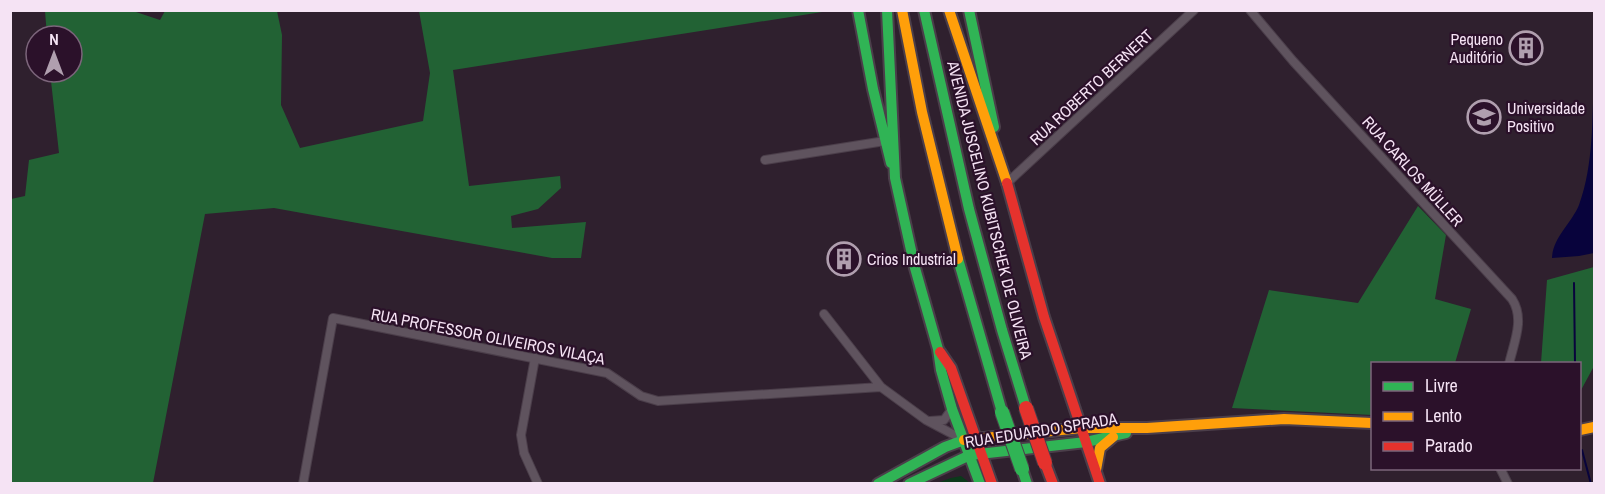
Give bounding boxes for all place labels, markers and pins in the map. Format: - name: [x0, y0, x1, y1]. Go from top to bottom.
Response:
- place label: Pequeno Auditório: [1449, 28, 1503, 68]
- building icon: Pequeno Auditório: [1508, 30, 1544, 66]
- place label: Universidade Positivo: [1507, 97, 1585, 137]
- school or university icon: Universidade Positivo: [1466, 99, 1502, 135]
- building icon: Crios Industrial: [826, 241, 862, 277]
- place label: Crios Industrial: [867, 248, 956, 270]

